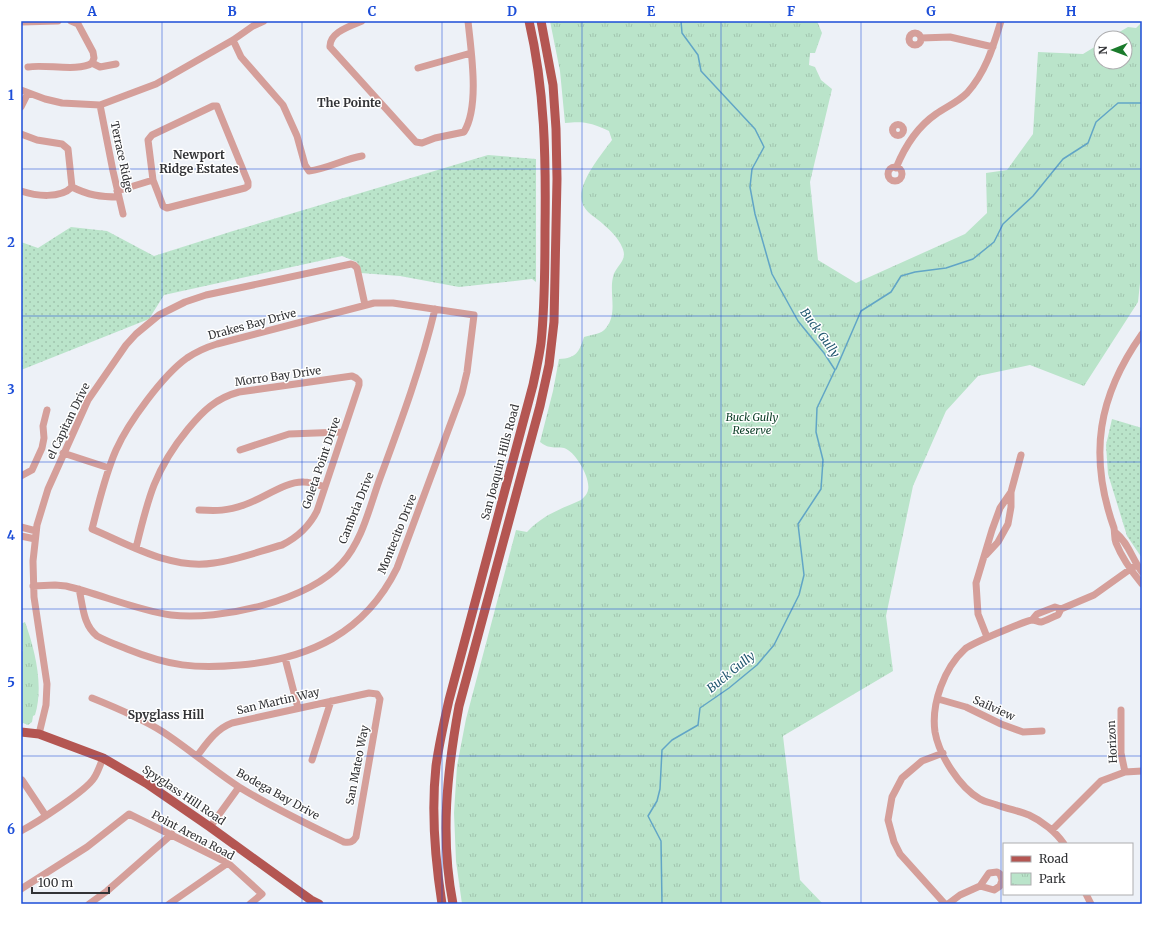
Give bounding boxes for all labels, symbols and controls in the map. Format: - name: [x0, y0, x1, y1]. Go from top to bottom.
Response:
- text: A: [86, 3, 97, 20]
- text: B: [227, 3, 237, 20]
- text: C: [368, 3, 377, 20]
- text: D: [507, 3, 517, 20]
- text: E: [647, 3, 656, 20]
- text: F: [787, 3, 795, 20]
- text: G: [926, 3, 936, 20]
- text: H: [1066, 3, 1077, 20]
- north arrow: [1093, 30, 1133, 70]
- text: N: [1096, 45, 1110, 55]
- text: 1: [8, 87, 14, 104]
- district label: The Pointe: [317, 95, 382, 110]
- street label: Terrace Ridge: [108, 120, 136, 194]
- district label: Newport Ridge Estates: [159, 147, 239, 176]
- text: 2: [7, 234, 15, 251]
- street label: Drakes Bay Drive: [206, 305, 298, 342]
- water label: Buck Gully: [797, 305, 844, 361]
- street label: Morro Bay Drive: [234, 363, 322, 389]
- street label: el Capitan Drive: [43, 380, 93, 462]
- text: 3: [7, 381, 15, 398]
- street label: San Joaquin Hills Road: [478, 402, 522, 521]
- park label: Buck Gully Reserve: [726, 410, 778, 437]
- street label: Goleta Point Drive: [299, 415, 343, 511]
- street label: Cambria Drive: [335, 470, 377, 546]
- street label: Montecito Drive: [375, 492, 419, 576]
- text: 4: [7, 527, 16, 544]
- water label: Buck Gully: [704, 647, 758, 696]
- text: 5: [7, 674, 15, 691]
- street label: San Martin Way: [235, 685, 321, 717]
- street label: Sailview: [971, 693, 1018, 724]
- district label: Spyglass Hill: [128, 707, 204, 722]
- street label: Horizon: [1104, 719, 1120, 764]
- street label: San Mateo Way: [342, 723, 372, 806]
- street label: Spyglass Hill Road: [140, 762, 228, 828]
- street label: Bodega Bay Drive: [234, 765, 322, 823]
- street label: Point Arena Road: [149, 807, 237, 863]
- text: 6: [7, 821, 15, 838]
- legend: [1003, 843, 1133, 895]
- text: Road: [1039, 851, 1068, 866]
- scale bar: [32, 869, 109, 895]
- text: Park: [1039, 871, 1066, 886]
- text: 100 m: [38, 875, 73, 890]

